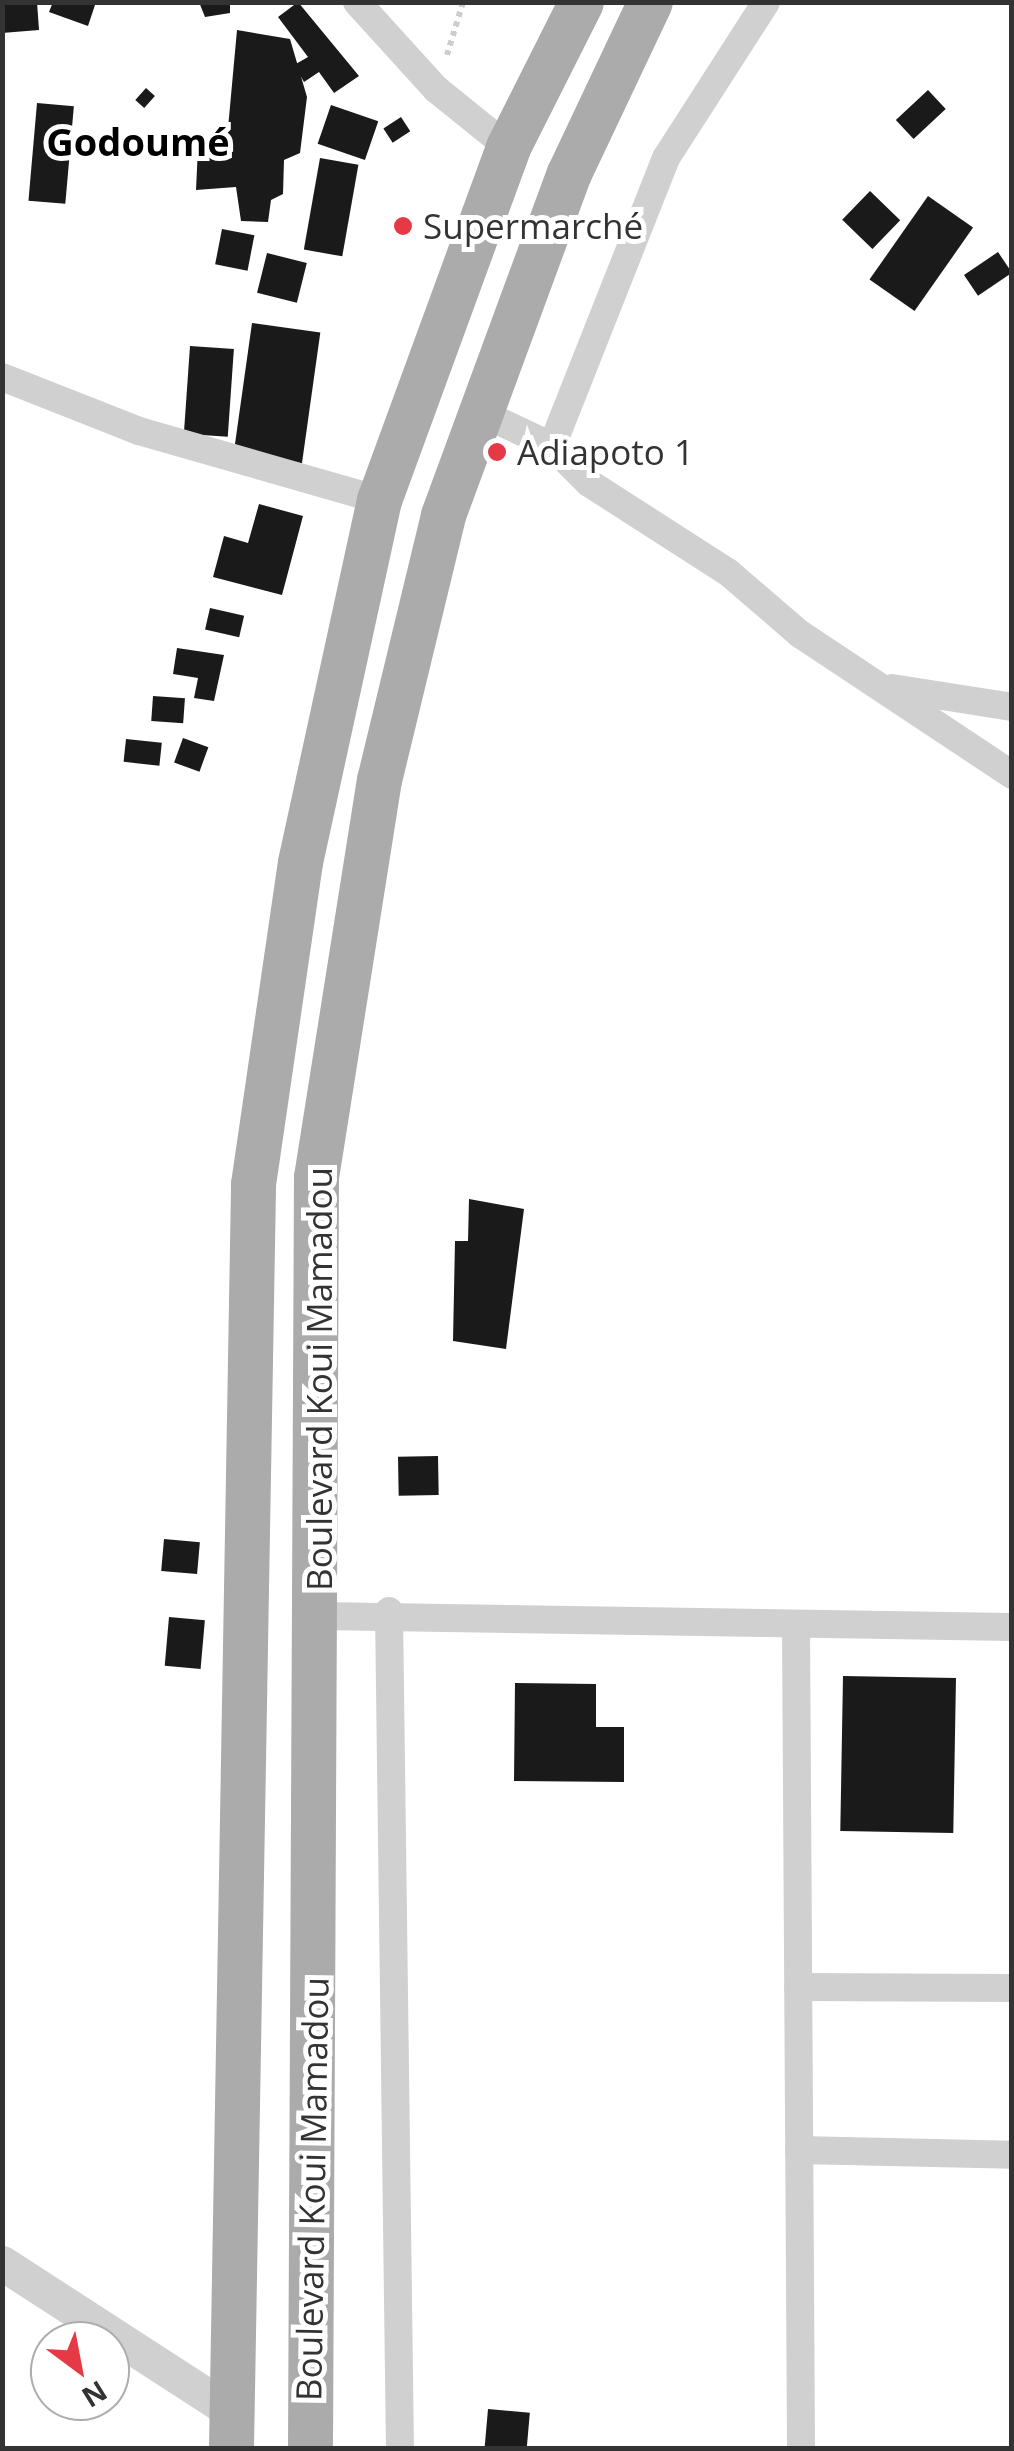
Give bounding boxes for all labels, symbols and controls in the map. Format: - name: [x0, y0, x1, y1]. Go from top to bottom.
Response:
- district label: Godoumé: [46, 119, 230, 165]
- place label: Supermarché: [423, 205, 643, 247]
- marker: Supermarché: [392, 215, 414, 237]
- place label: Adiapoto 1: [517, 431, 694, 473]
- marker: Adiapoto 1: [486, 441, 508, 463]
- street label: Boulevard Koui Mamadou: [298, 1167, 340, 1591]
- street label: Boulevard Koui Mamadou: [287, 1977, 337, 2401]
- north arrow: [30, 2321, 130, 2421]
- text: N: [75, 2373, 115, 2417]

